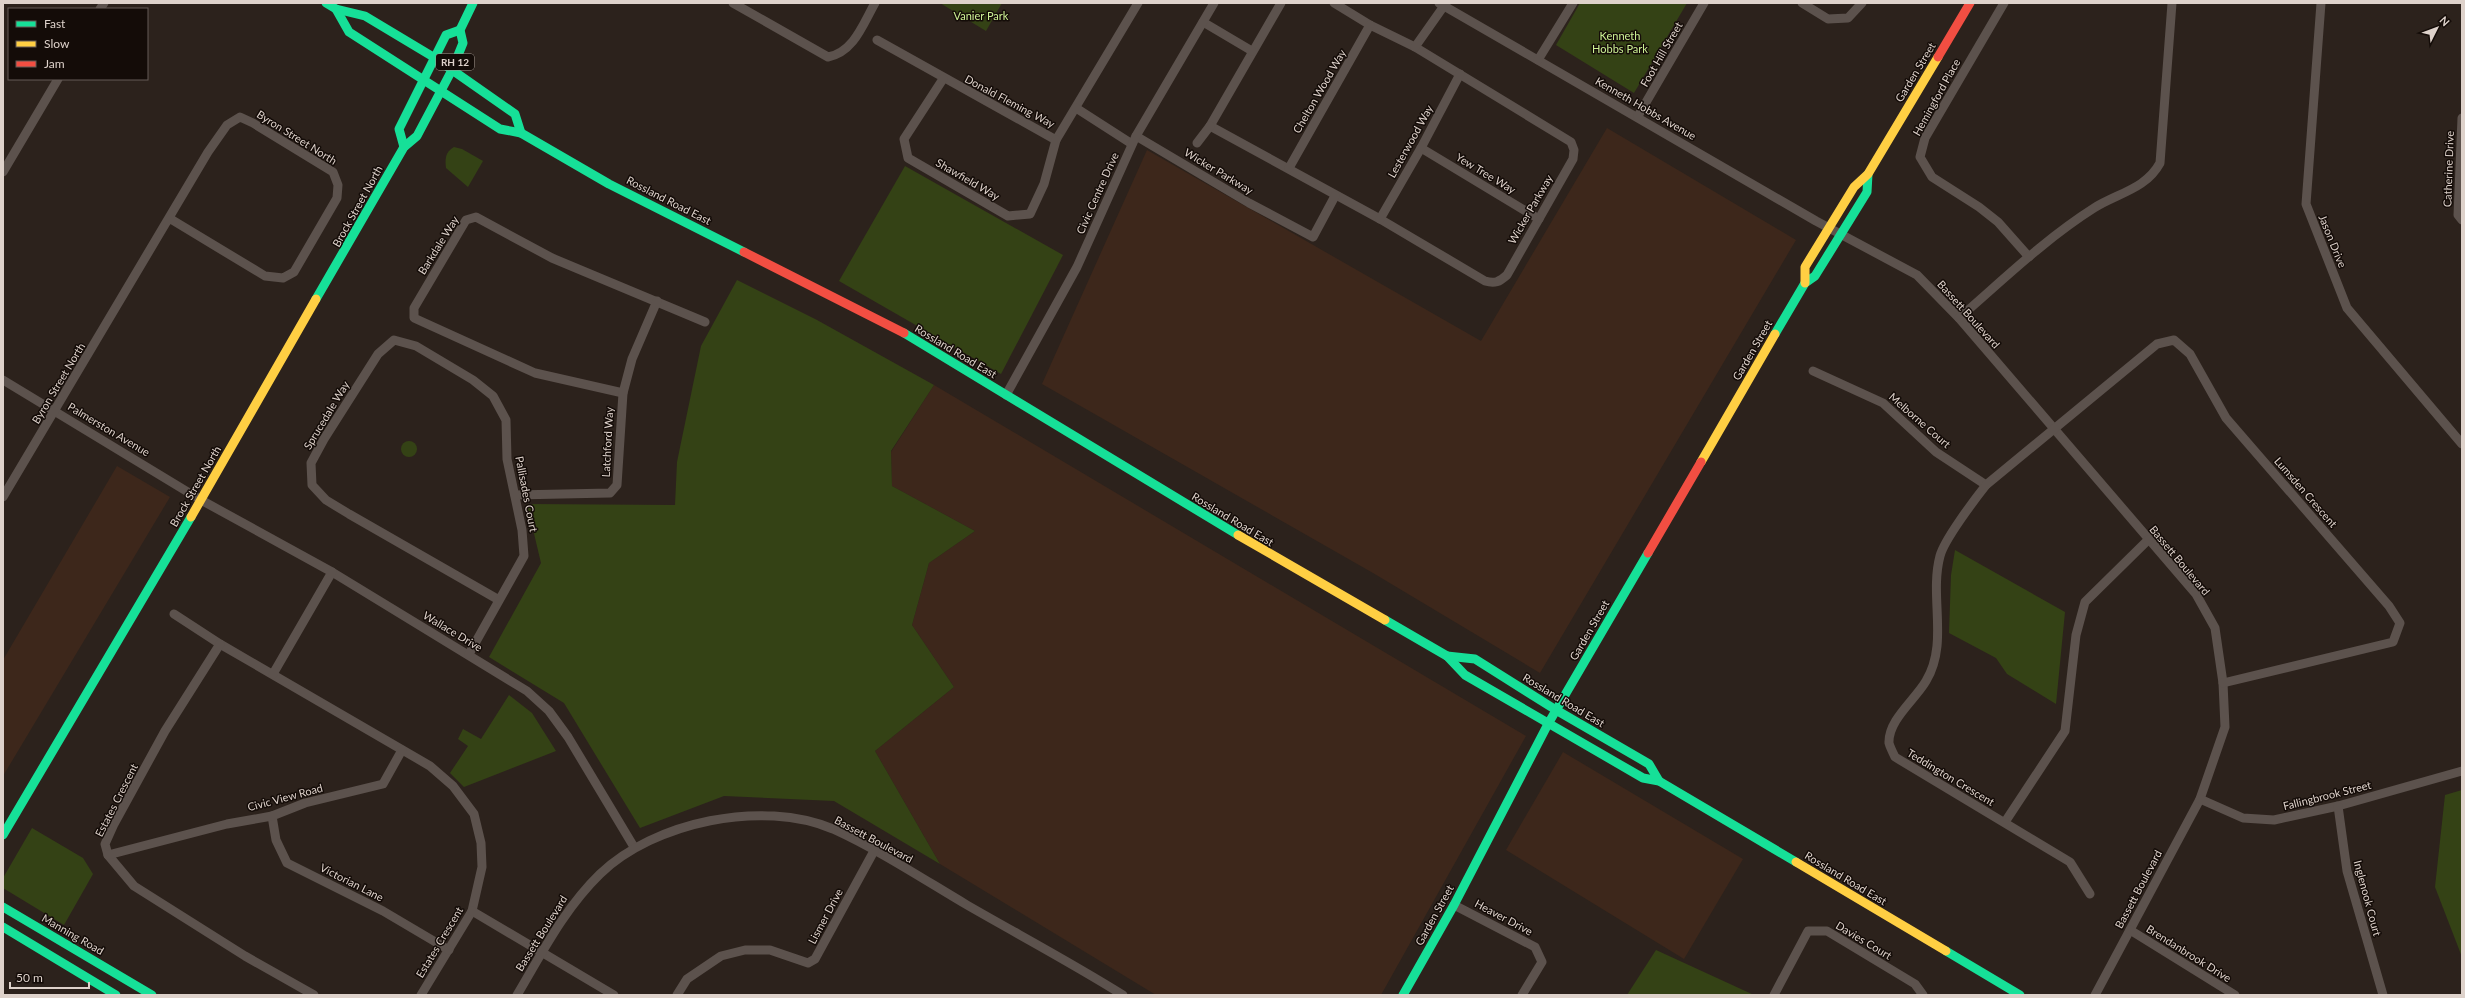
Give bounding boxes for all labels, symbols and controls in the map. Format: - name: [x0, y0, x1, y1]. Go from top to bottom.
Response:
- legend: [8, 8, 148, 80]
- north arrow: [2417, 8, 2457, 48]
- park label: Vanier Park: [954, 9, 1009, 22]
- text: N: [2437, 13, 2452, 28]
- text: Fast: [44, 16, 66, 31]
- street label: Foot Hill Street: [1637, 19, 1685, 89]
- park label: Kenneth Hobbs Park: [1592, 29, 1648, 55]
- text: Slow: [44, 36, 70, 51]
- street label: Garden Street: [1892, 40, 1938, 104]
- street label: Chelton Wood Way: [1290, 46, 1348, 135]
- road number: RH 12: [436, 54, 474, 70]
- text: Jam: [44, 56, 65, 71]
- street label: Hemingford Place: [1910, 56, 1963, 138]
- street label: Donald Fleming Way: [963, 72, 1058, 130]
- street label: Kenneth Hobbs Avenue: [1593, 74, 1699, 142]
- street label: Lesterwood Way: [1385, 102, 1436, 180]
- street label: Byron Street North: [255, 107, 339, 167]
- street label: Catherine Drive: [2440, 130, 2456, 207]
- street label: Wicker Parkway: [1182, 145, 1256, 197]
- street label: Civic Centre Drive: [1073, 150, 1121, 236]
- street label: Yew Tree Way: [1454, 150, 1519, 196]
- street label: Shawfield Way: [934, 156, 1002, 203]
- street label: Brock Street North: [329, 163, 385, 249]
- street label: Wicker Parkway: [1505, 172, 1555, 246]
- street label: Rossland Road East: [625, 173, 713, 227]
- street label: Barkdale Way: [415, 213, 461, 277]
- street label: Jason Drive: [2316, 213, 2350, 270]
- street label: Bassett Boulevard: [1935, 277, 2003, 351]
- street label: Garden Street: [1730, 318, 1774, 382]
- street label: Rossland Road East: [913, 321, 999, 381]
- street label: Byron Street North: [29, 340, 87, 426]
- street label: Sprucedale Way: [300, 378, 352, 452]
- street label: Melborne Court: [1887, 390, 1953, 450]
- street label: Palmerston Avenue: [66, 399, 152, 459]
- street label: Latchford Way: [599, 406, 615, 478]
- street label: Brock Street North: [167, 443, 223, 529]
- street label: Lumsden Crescent: [2272, 454, 2340, 530]
- street label: Pallisades Court: [513, 455, 541, 533]
- street label: Rossland Road East: [1190, 489, 1276, 549]
- street label: Bassett Boulevard: [2147, 523, 2213, 597]
- street label: Garden Street: [1567, 598, 1611, 662]
- street label: Wallace Drive: [421, 608, 485, 654]
- street label: Rossland Road East: [1521, 670, 1607, 730]
- street label: Teddington Crescent: [1905, 746, 1997, 808]
- street label: Estates Crescent: [92, 761, 140, 839]
- street label: Fallingbrook Street: [2282, 778, 2372, 812]
- street label: Civic View Road: [246, 781, 324, 813]
- street label: Bassett Boulevard: [833, 813, 915, 865]
- street label: Rossland Road East: [1803, 848, 1889, 908]
- street label: Bassett Boulevard: [2112, 848, 2164, 930]
- street label: Inglenook Court: [2352, 859, 2384, 937]
- street label: Victorian Lane: [318, 860, 386, 904]
- street label: Garden Street: [1412, 882, 1456, 948]
- street label: Lismer Drive: [805, 886, 845, 946]
- street label: Bassett Boulevard: [512, 893, 570, 973]
- street label: Heaver Drive: [1473, 896, 1535, 938]
- street label: Estates Crescent: [413, 904, 465, 980]
- street label: Manning Road: [40, 911, 106, 957]
- street label: Davies Court: [1834, 918, 1894, 962]
- street label: Brendanbrook Drive: [2144, 922, 2234, 984]
- scale bar: [10, 964, 89, 990]
- text: 50 m: [16, 970, 43, 985]

